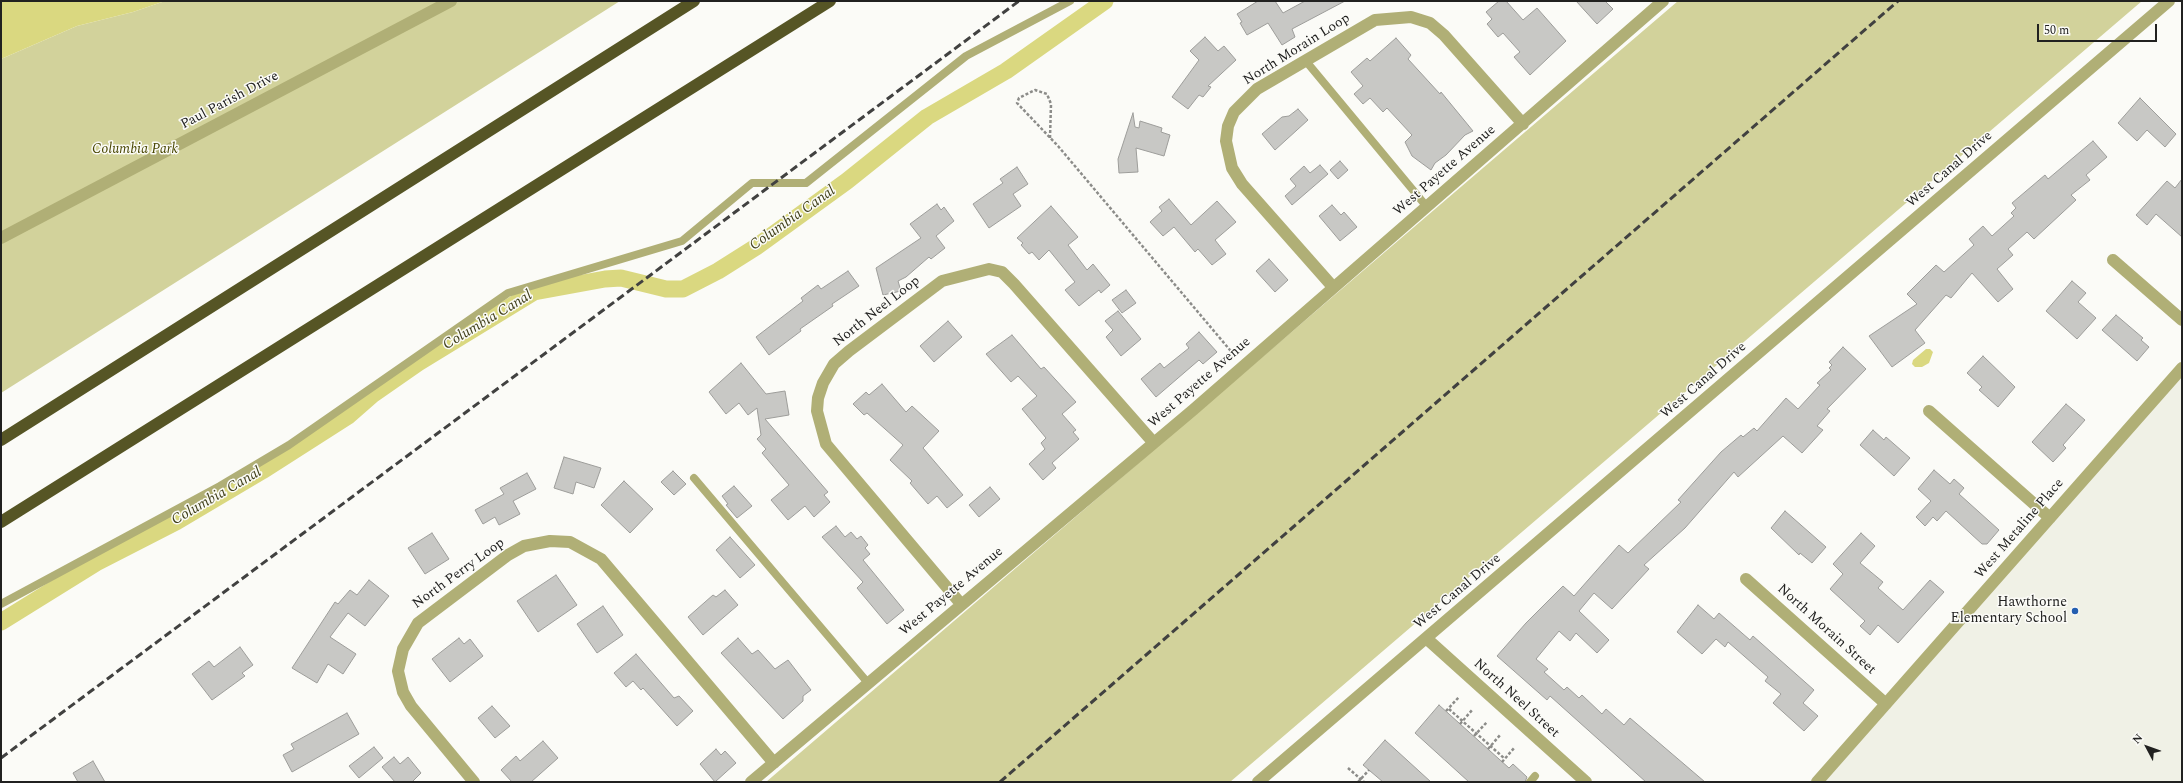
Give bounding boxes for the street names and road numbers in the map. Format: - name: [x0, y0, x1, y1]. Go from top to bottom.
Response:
- street label: North Morain Loop: [1241, 10, 1353, 90]
- street label: Paul Parish Drive: [178, 68, 282, 134]
- street label: West Payette Avenue: [1390, 122, 1500, 220]
- street label: West Canal Drive: [1904, 128, 1996, 212]
- street label: North Neel Loop: [830, 273, 924, 351]
- street label: West Payette Avenue: [1145, 334, 1255, 432]
- street label: West Canal Drive: [1658, 339, 1750, 423]
- street label: West Metaline Place: [1972, 476, 2068, 582]
- street label: North Perry Loop: [410, 535, 508, 613]
- street label: West Payette Avenue: [897, 544, 1007, 640]
- street label: West Canal Drive: [1411, 551, 1505, 633]
- street label: North Morain Street: [1773, 581, 1879, 679]
- street label: North Neel Street: [1470, 656, 1562, 742]

